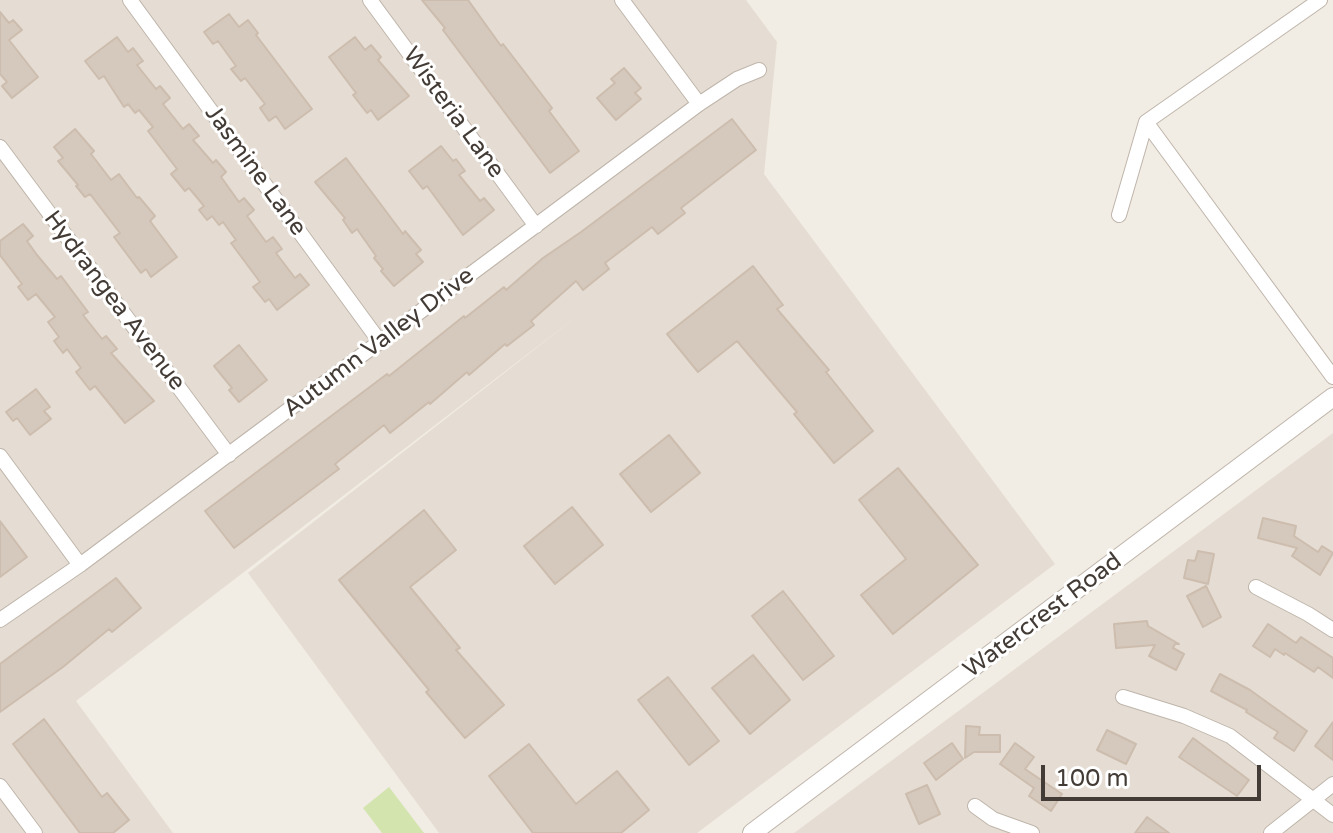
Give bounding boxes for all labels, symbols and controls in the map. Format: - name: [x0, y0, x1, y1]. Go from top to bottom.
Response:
- street label: Wisteria Lane: [396, 42, 510, 184]
- street label: Jasmine Lane: [198, 100, 312, 242]
- street label: Hydrangea Avenue: [37, 206, 191, 396]
- street label: Autumn Valley Drive: [278, 262, 480, 424]
- street label: Watercrest Road: [958, 547, 1128, 685]
- scale bar: [1045, 749, 1265, 799]
- text: 100 m: [1055, 764, 1129, 793]

